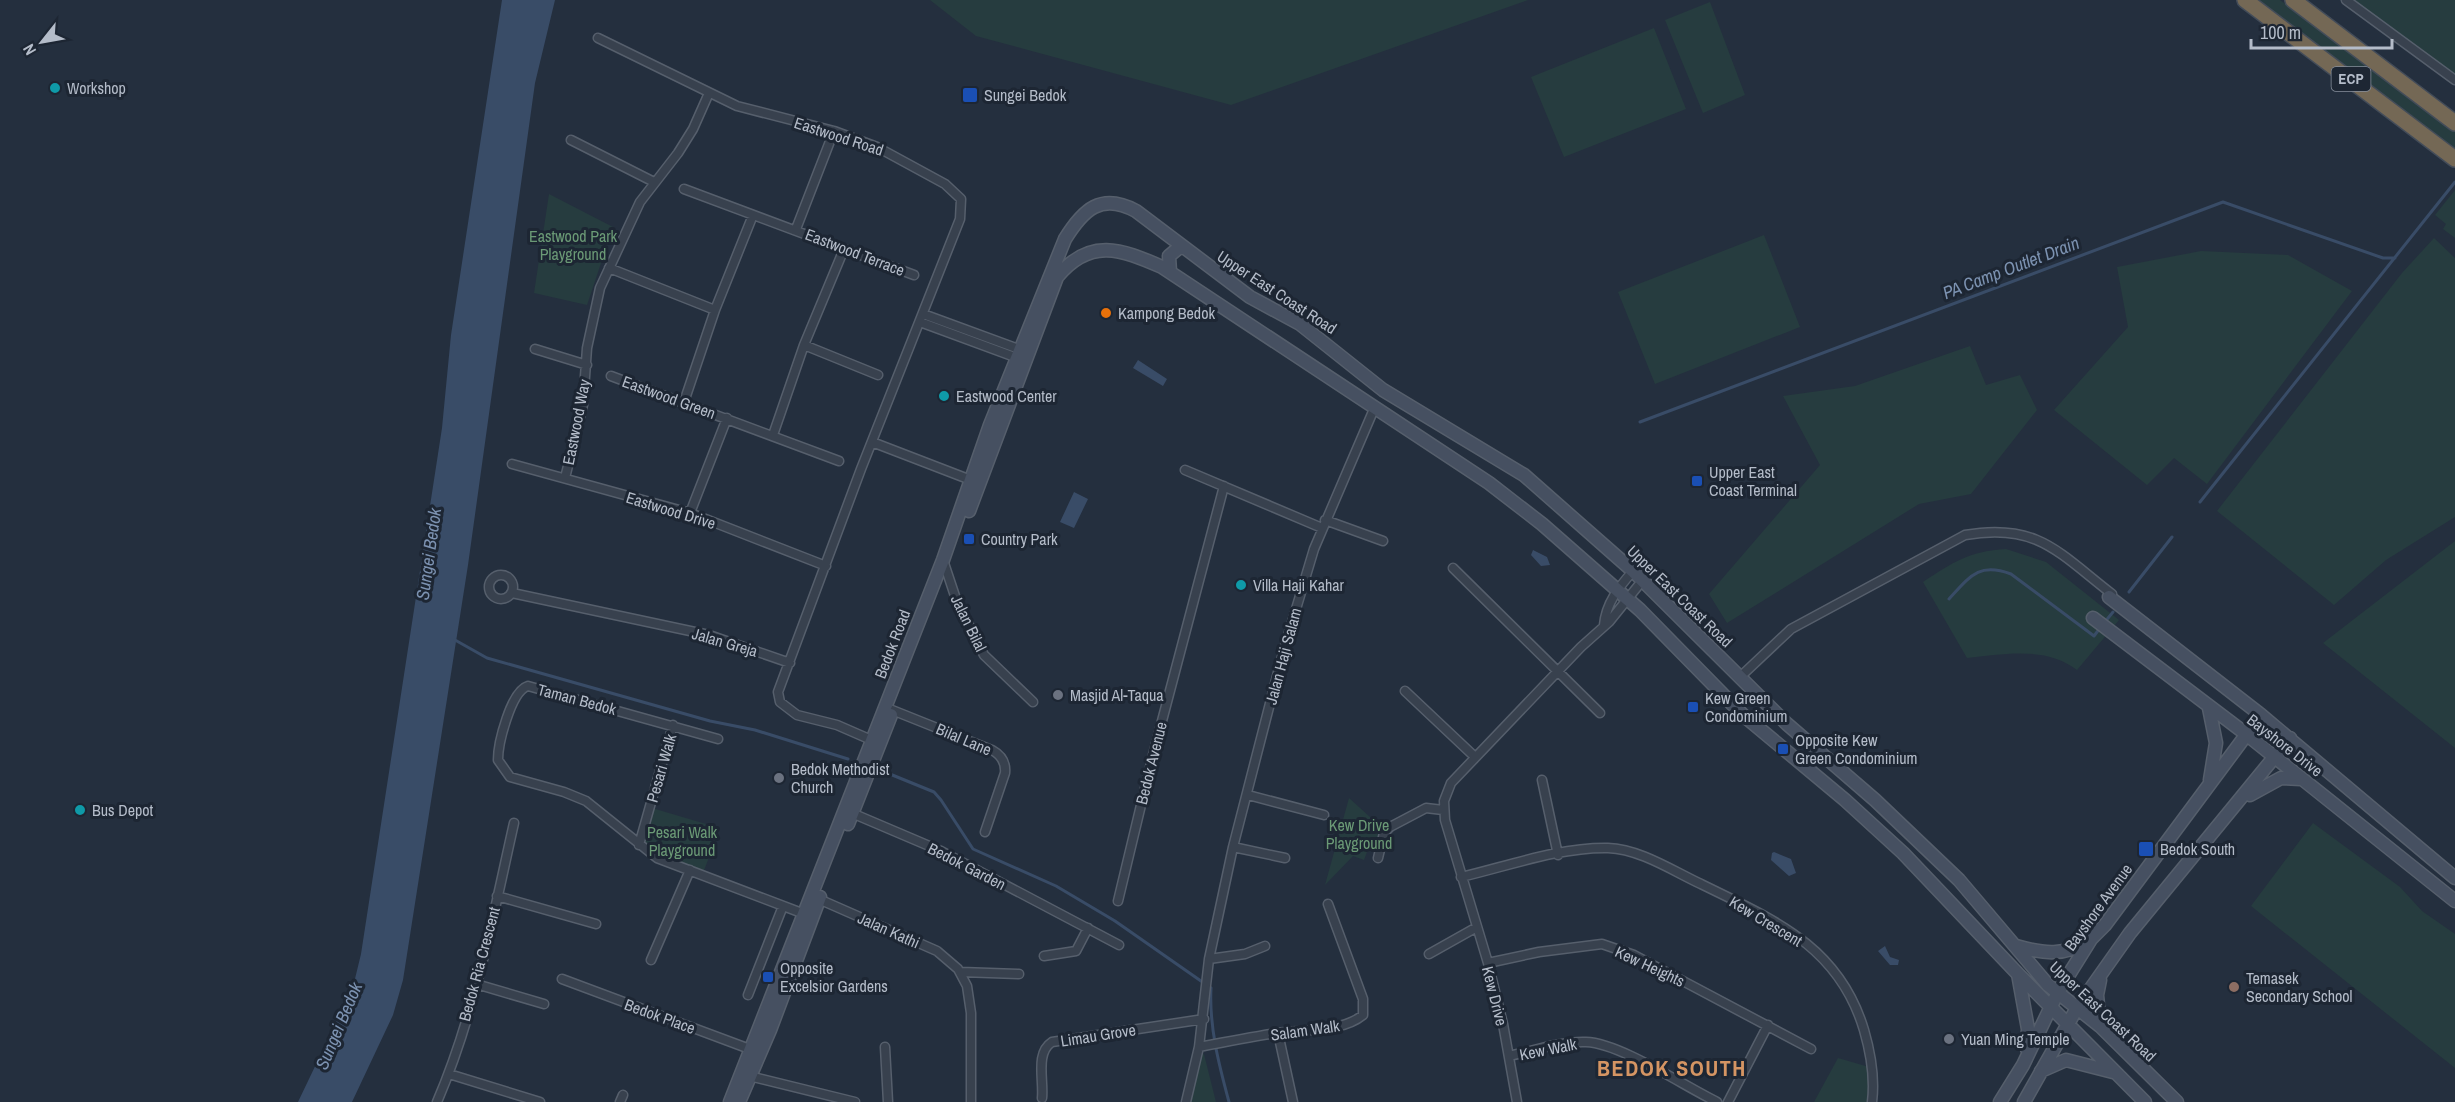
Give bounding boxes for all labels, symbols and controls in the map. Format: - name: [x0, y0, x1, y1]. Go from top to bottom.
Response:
- north arrow: [12, 12, 72, 72]
- scale bar: [2251, 12, 2392, 50]
- text: 100 m: [2260, 20, 2301, 45]
- text: N: [17, 40, 41, 59]
- road number: ECP: [2332, 67, 2370, 91]
- place label: Workshop: [67, 77, 126, 99]
- marker: Workshop: [48, 81, 62, 95]
- place label: Sungei Bedok: [984, 84, 1067, 106]
- marker: Sungei Bedok: [961, 86, 979, 104]
- street label: Eastwood Road: [792, 111, 886, 161]
- street label: Eastwood Terrace: [802, 223, 908, 281]
- park label: Eastwood Park Playground: [529, 225, 618, 265]
- water label: PA Camp Outlet Drain: [1939, 230, 2083, 305]
- street label: Upper East Coast Road: [1213, 245, 1341, 339]
- place label: Kampong Bedok: [1118, 302, 1215, 324]
- marker: Kampong Bedok: [1099, 306, 1113, 320]
- street label: Eastwood Green: [619, 370, 719, 424]
- street label: Eastwood Way: [557, 377, 595, 467]
- place label: Eastwood Center: [956, 385, 1057, 407]
- marker: Eastwood Center: [937, 389, 951, 403]
- place label: Upper East Coast Terminal: [1709, 461, 1797, 501]
- marker: Upper East Coast Terminal: [1690, 474, 1704, 488]
- street label: Eastwood Drive: [624, 486, 718, 534]
- water label: Sungei Bedok: [410, 506, 447, 602]
- place label: Country Park: [981, 528, 1058, 550]
- marker: Country Park: [962, 532, 976, 546]
- street label: Upper East Coast Road: [1623, 540, 1737, 652]
- place label: Villa Haji Kahar: [1253, 574, 1345, 596]
- marker: Villa Haji Kahar: [1234, 578, 1248, 592]
- street label: Jalan Bilal: [946, 591, 992, 655]
- street label: Jalan Haji Salam: [1260, 605, 1306, 707]
- street label: Bedok Road: [869, 606, 915, 682]
- street label: Jalan Greja: [690, 622, 761, 662]
- street label: Taman Bedok: [535, 678, 619, 720]
- place label: Masjid Al-Taqua: [1070, 684, 1164, 706]
- place label: Kew Green Condominium: [1705, 687, 1787, 727]
- marker: Masjid Al-Taqua: [1051, 688, 1065, 702]
- marker: Kew Green Condominium: [1686, 700, 1700, 714]
- street label: Bayshore Drive: [2243, 708, 2327, 782]
- street label: Bilal Lane: [933, 717, 995, 761]
- street label: Bedok Avenue: [1130, 719, 1172, 807]
- place label: Opposite Kew Green Condominium: [1795, 729, 1918, 769]
- street label: Pesari Walk: [641, 731, 681, 805]
- marker: Opposite Kew Green Condominium: [1776, 742, 1790, 756]
- place label: Bedok Methodist Church: [791, 758, 890, 798]
- marker: Bedok Methodist Church: [772, 771, 786, 785]
- place label: Bus Depot: [92, 799, 154, 821]
- marker: Bus Depot: [73, 803, 87, 817]
- park label: Kew Drive Playground: [1326, 814, 1392, 854]
- park label: Pesari Walk Playground: [647, 821, 718, 861]
- street label: Bedok Garden: [924, 837, 1010, 895]
- place label: Bedok South: [2160, 838, 2235, 860]
- marker: Bedok South: [2137, 840, 2155, 858]
- street label: Bayshore Avenue: [2059, 859, 2137, 955]
- street label: Kew Crescent: [1725, 891, 1807, 952]
- street label: Bedok Ria Crescent: [453, 904, 505, 1024]
- street label: Jalan Kathi: [855, 907, 923, 953]
- street label: Kew Heights: [1612, 940, 1688, 992]
- street label: Upper East Coast Road: [2045, 956, 2161, 1066]
- place label: Opposite Excelsior Gardens: [780, 957, 888, 997]
- street label: Kew Drive: [1477, 964, 1513, 1028]
- place label: Temasek Secondary School: [2246, 967, 2353, 1007]
- marker: Opposite Excelsior Gardens: [761, 970, 775, 984]
- water label: Sungei Bedok: [309, 978, 368, 1073]
- marker: Temasek Secondary School: [2227, 980, 2241, 994]
- street label: Bedok Place: [622, 993, 698, 1039]
- street label: Salam Walk: [1269, 1014, 1341, 1046]
- street label: Limau Grove: [1059, 1018, 1137, 1052]
- place label: Yuan Ming Temple: [1961, 1028, 2069, 1050]
- marker: Yuan Ming Temple: [1942, 1032, 1956, 1046]
- street label: Kew Walk: [1518, 1033, 1579, 1065]
- district label: BEDOK SOUTH: [1597, 1053, 1747, 1083]

